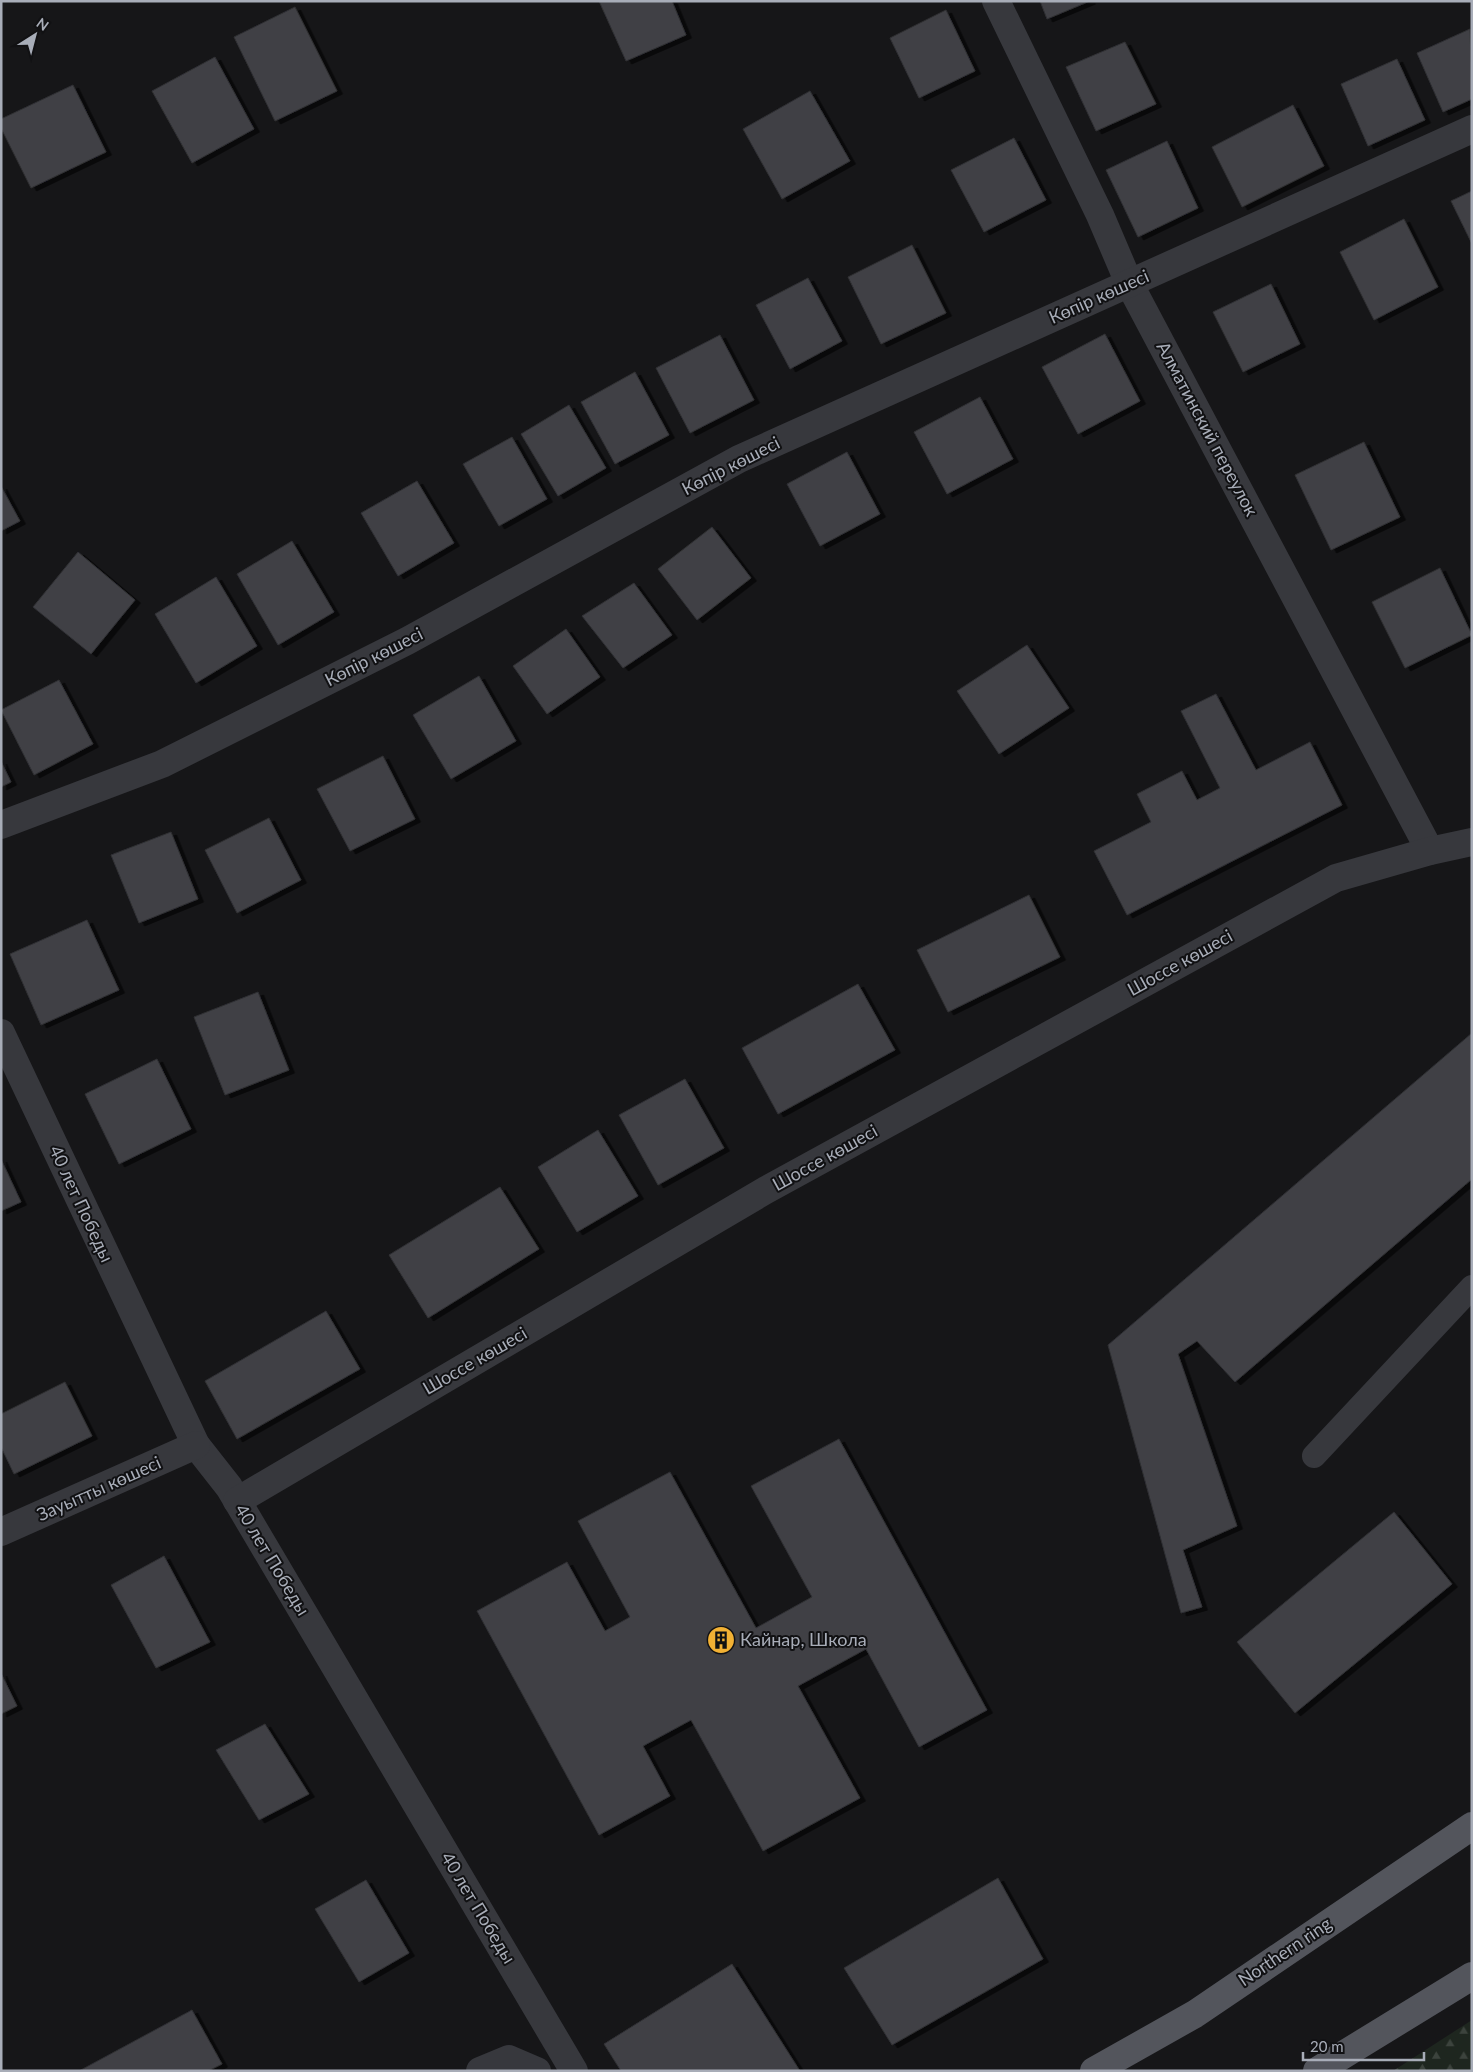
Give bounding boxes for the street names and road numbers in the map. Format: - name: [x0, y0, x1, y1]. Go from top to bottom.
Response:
- street label: Көпір көшесі: [1045, 264, 1152, 328]
- street label: Алматинский переулок: [1152, 337, 1264, 520]
- street label: Көпір көшесі: [678, 431, 783, 499]
- street label: Көпір көшесі: [321, 622, 426, 690]
- street label: Шоссе көшесі: [1123, 924, 1236, 1000]
- street label: Шоссе көшесі: [768, 1119, 881, 1195]
- street label: 40 лет Победы: [45, 1142, 119, 1265]
- street label: Шоссе көшесі: [418, 1321, 531, 1399]
- street label: Зауытты көшесі: [33, 1451, 164, 1525]
- street label: 40 лет Победы: [231, 1500, 315, 1619]
- street label: 40 лет Победы: [437, 1848, 521, 1967]
- street label: Northern ring: [1234, 1912, 1335, 1990]

